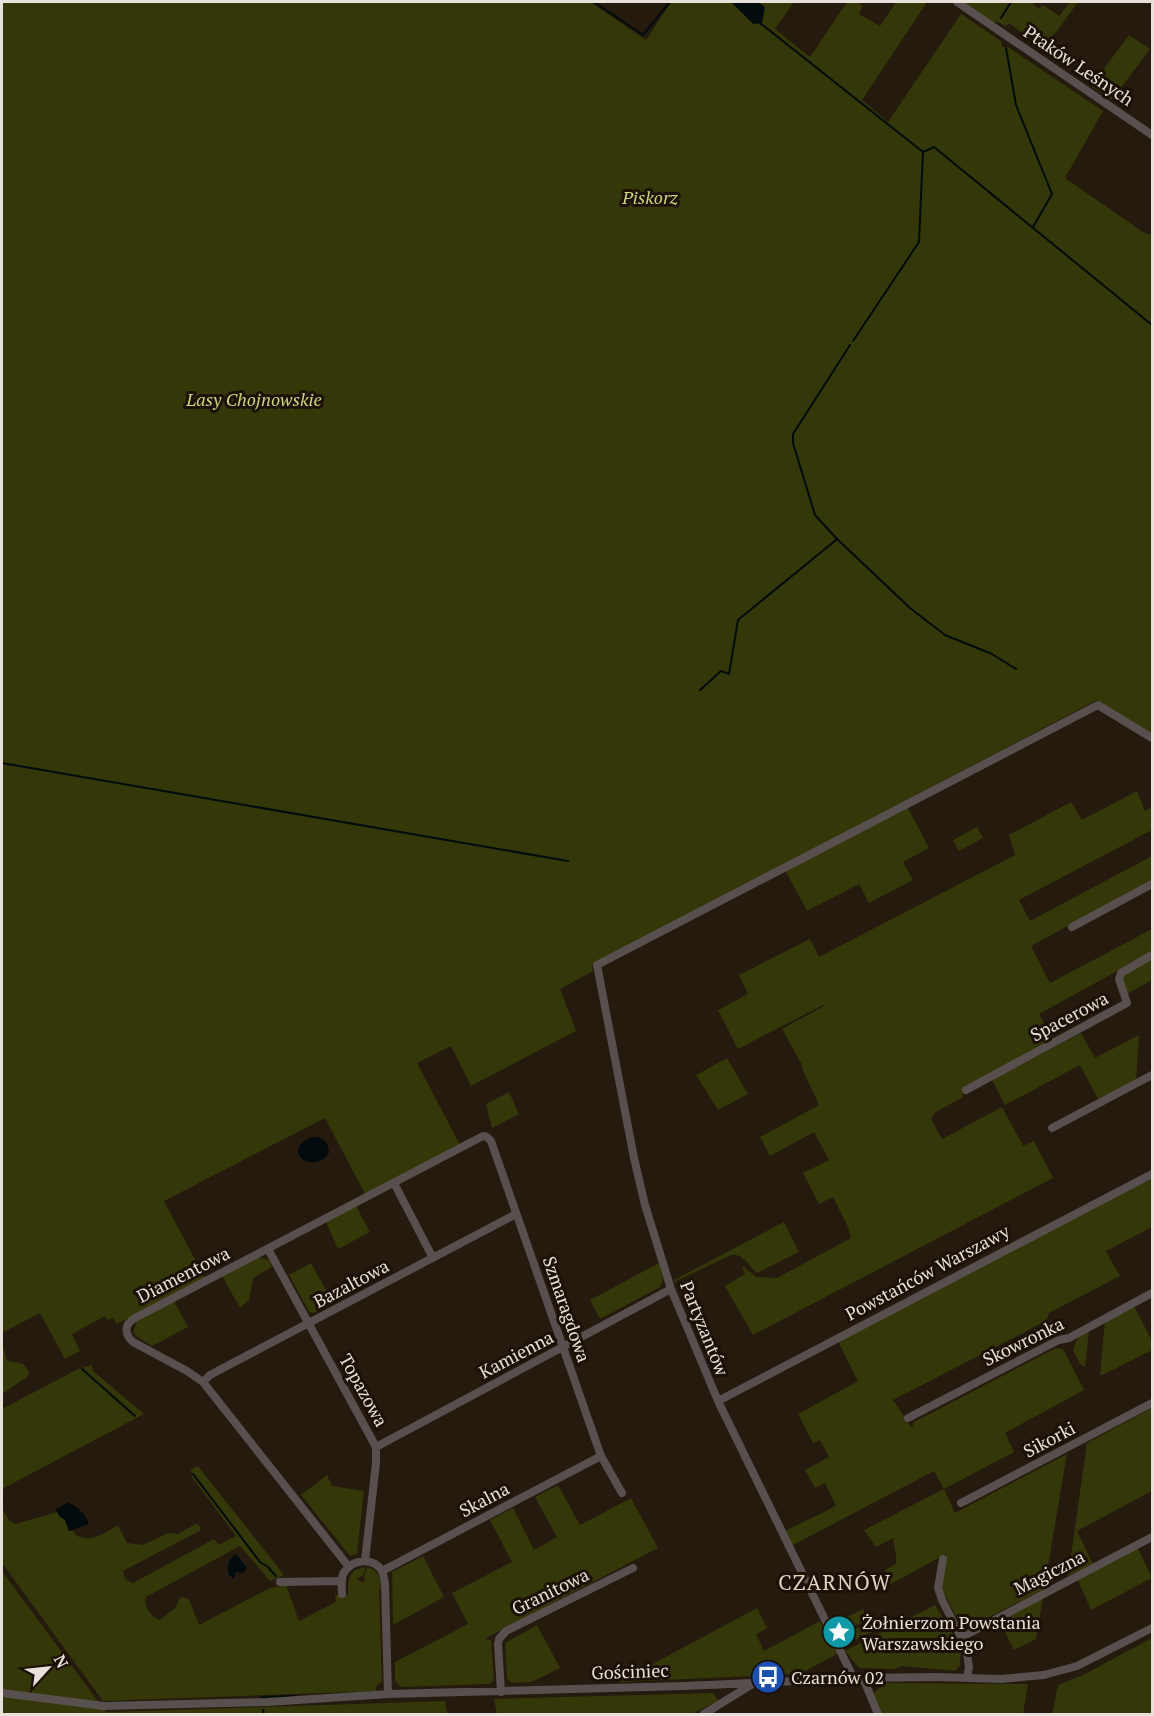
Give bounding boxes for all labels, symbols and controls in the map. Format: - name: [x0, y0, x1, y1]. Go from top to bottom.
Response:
- street label: Ptaków Leśnych: [1019, 19, 1139, 111]
- park label: Piskorz: [621, 185, 679, 209]
- park label: Lasy Chojnowskie: [185, 387, 322, 411]
- street label: Spacerowa: [1026, 985, 1112, 1047]
- street label: Powstańców Warszawy: [841, 1218, 1014, 1325]
- street label: Diamentowa: [132, 1240, 234, 1308]
- street label: Bazaltowa: [309, 1253, 393, 1313]
- street label: Szmaragdowa: [538, 1253, 596, 1365]
- street label: Partyzantów: [675, 1277, 735, 1380]
- street label: Skowronka: [978, 1311, 1068, 1371]
- street label: Kamienna: [475, 1324, 557, 1384]
- street label: Topazowa: [334, 1349, 394, 1431]
- street label: Sikorki: [1019, 1415, 1079, 1463]
- street label: Skalna: [455, 1476, 513, 1522]
- street label: Magiczna: [1010, 1544, 1088, 1600]
- street label: Granitowa: [507, 1562, 593, 1620]
- district label: CZARNÓW: [778, 1568, 892, 1596]
- place label: Żołnierzom Powstania Warszawskiego: [862, 1610, 1041, 1655]
- place icon: Żołnierzom Powstania Warszawskiego: [821, 1614, 857, 1650]
- north arrow: [18, 1638, 78, 1698]
- text: N: [49, 1651, 74, 1672]
- street label: Gościniec: [591, 1658, 669, 1684]
- bus stop icon: Czarnów 02: [750, 1659, 786, 1695]
- place label: Czarnów 02: [791, 1665, 884, 1689]

